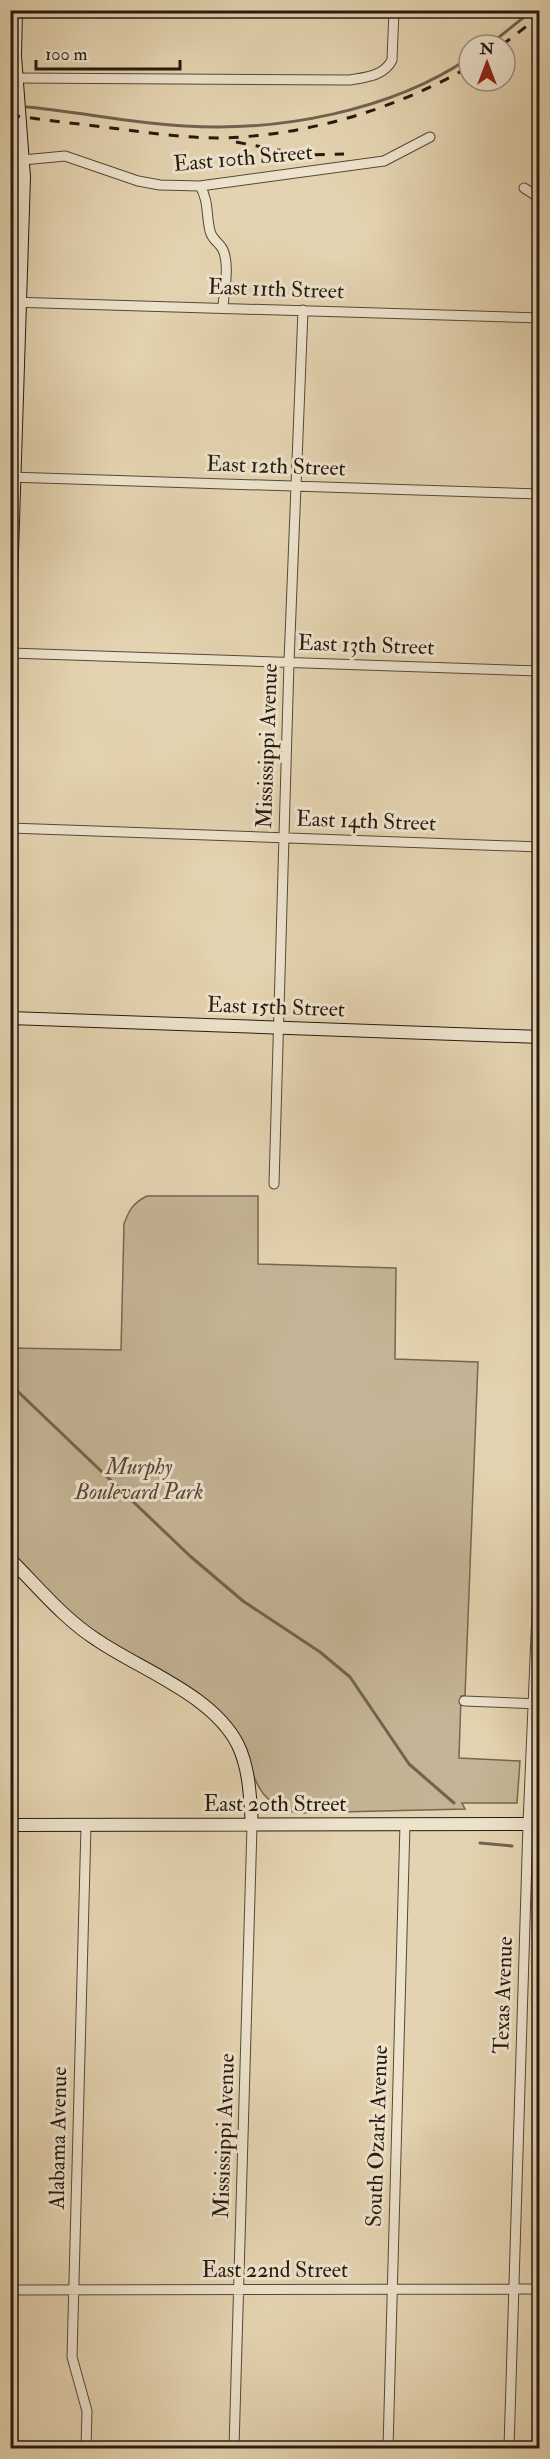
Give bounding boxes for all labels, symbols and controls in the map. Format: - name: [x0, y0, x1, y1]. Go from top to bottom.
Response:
- scale bar: [36, 33, 180, 71]
- north arrow: [457, 33, 517, 93]
- text: N: [479, 39, 495, 59]
- text: 100 m: [45, 43, 88, 66]
- street label: East 10th Street: [172, 138, 314, 178]
- street label: East 11th Street: [207, 273, 345, 305]
- street label: East 12th Street: [206, 450, 346, 482]
- street label: East 13th Street: [297, 629, 435, 661]
- street label: Mississippi Avenue: [250, 663, 285, 829]
- street label: East 14th Street: [295, 805, 437, 837]
- street label: East 15th Street: [207, 991, 345, 1023]
- park label: Murphy Boulevard Park: [74, 1453, 203, 1506]
- street label: East 20th Street: [204, 1790, 346, 1818]
- street label: Texas Avenue: [487, 1936, 519, 2054]
- street label: South Ozark Avenue: [360, 2045, 394, 2227]
- street label: Mississippi Avenue: [207, 2053, 242, 2219]
- street label: Alabama Avenue: [43, 2066, 73, 2211]
- street label: East 22nd Street: [202, 2256, 348, 2284]

